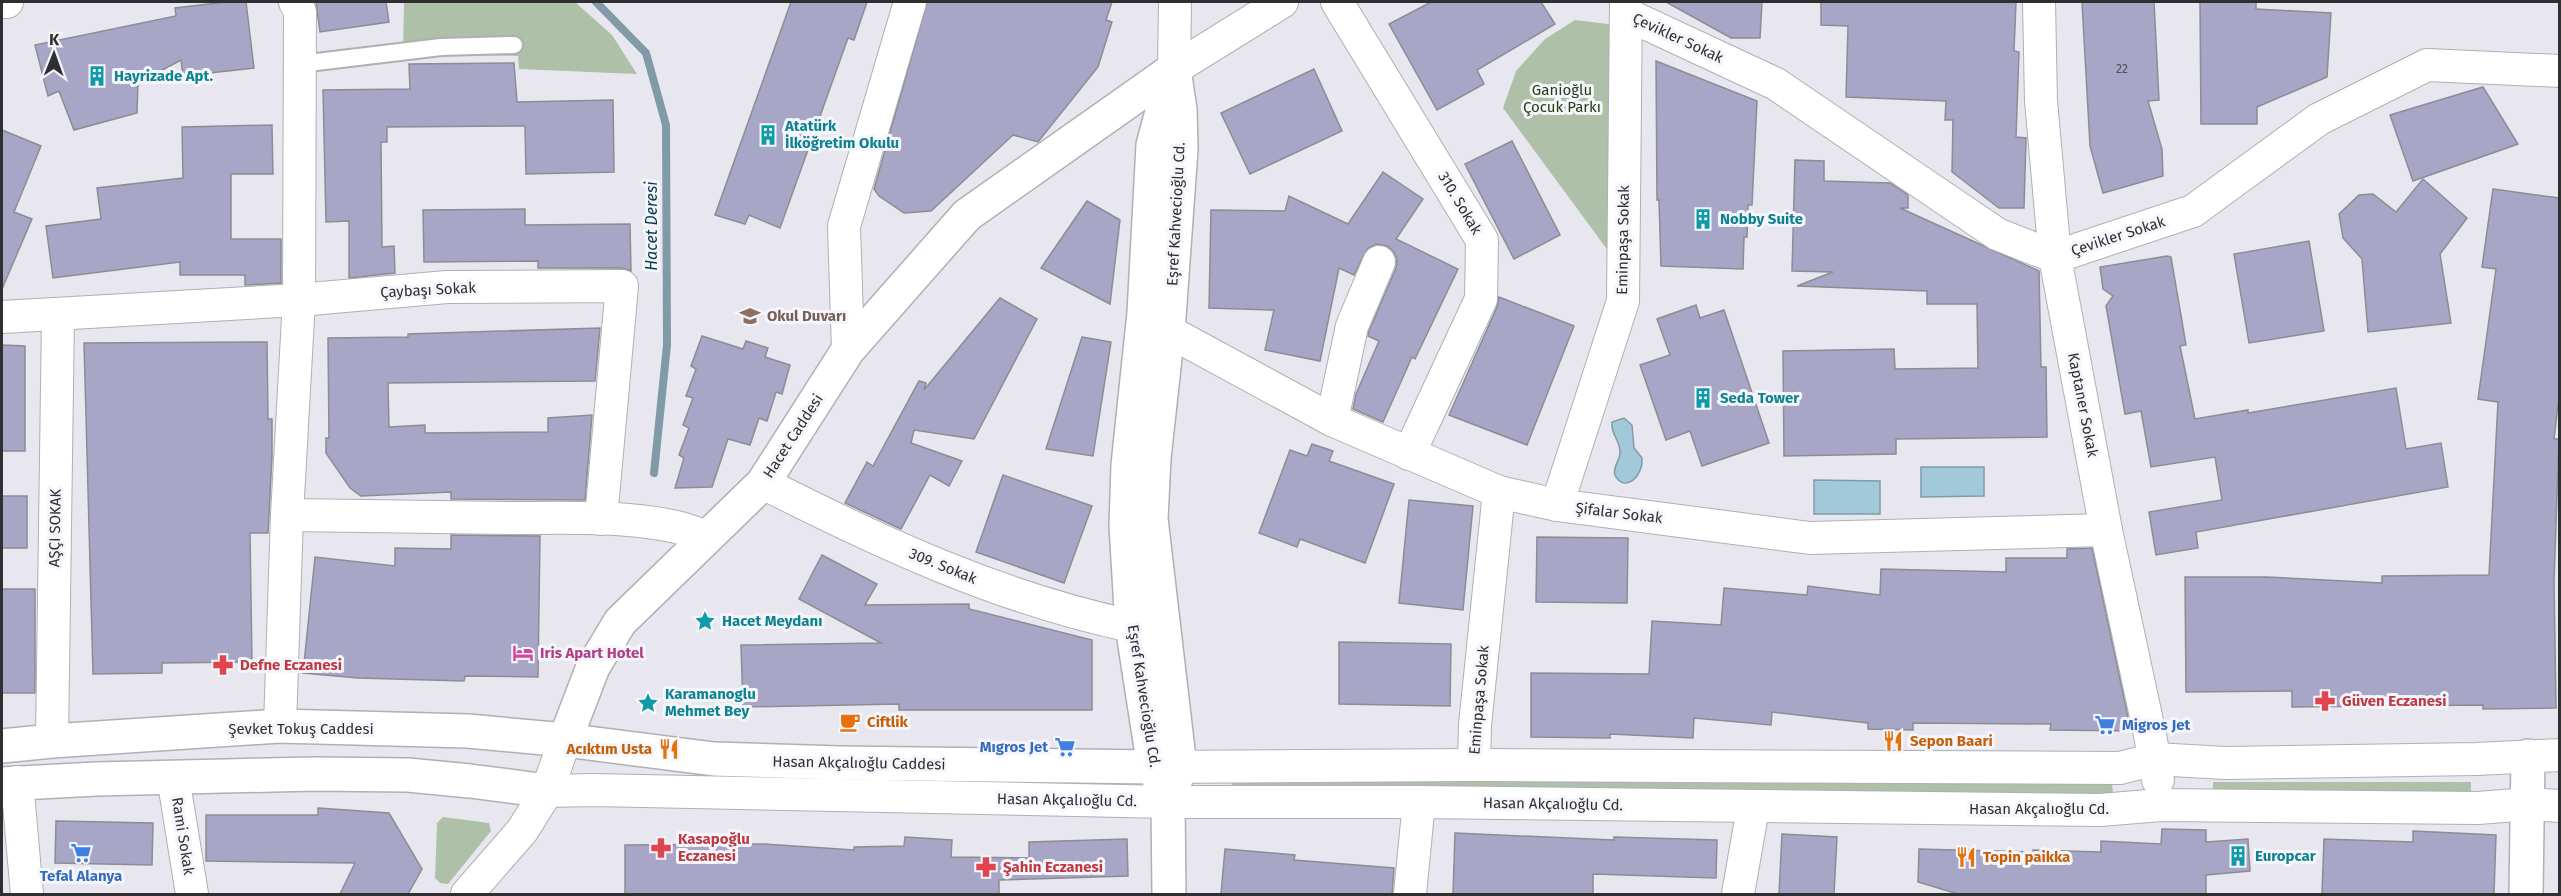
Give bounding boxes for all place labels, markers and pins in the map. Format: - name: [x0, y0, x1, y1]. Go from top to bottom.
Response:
- building icon: Hayrizade Apt.: [85, 64, 109, 88]
- place label: Hayrizade Apt.: [114, 67, 213, 85]
- place label: Atatürk İlköğretim Okulu: [784, 117, 899, 152]
- building icon: Atatürk İlköğretim Okulu: [756, 123, 780, 147]
- building icon: Nobby Suite: [1691, 207, 1715, 231]
- place label: Nobby Suite: [1720, 210, 1803, 228]
- school or university icon: Okul Duvarı: [738, 304, 762, 328]
- place label: Okul Duvarı: [767, 307, 846, 325]
- building icon: Seda Tower: [1691, 386, 1715, 410]
- place label: Seda Tower: [1720, 389, 1800, 407]
- place icon: Hacet Meydanı: [693, 609, 717, 633]
- place label: Hacet Meydanı: [722, 612, 822, 630]
- hotel icon: Iris Apart Hotel: [511, 641, 535, 665]
- place label: Iris Apart Hotel: [540, 644, 644, 662]
- pharmacy icon: Defne Eczanesi: [211, 653, 235, 677]
- place label: Defne Eczanesi: [240, 656, 342, 674]
- place label: Karamanoglu Mehmet Bey: [665, 685, 756, 720]
- pharmacy icon: Güven Eczanesi: [2313, 689, 2337, 713]
- place icon: Karamanoglu Mehmet Bey: [636, 691, 660, 715]
- place label: Güven Eczanesi: [2342, 692, 2446, 710]
- cafe icon: Ciftlik: [838, 710, 862, 734]
- place label: Ciftlik: [867, 713, 909, 731]
- supermarket icon: Migros Jet: [2093, 713, 2117, 737]
- place label: Migros Jet: [2122, 716, 2190, 734]
- restaurant icon: Sepon Baari: [1881, 729, 1905, 753]
- place label: Sepon Baari: [1910, 732, 1993, 750]
- supermarket icon: Mıgros Jet: [1053, 735, 1077, 759]
- restaurant icon: Acıktım Usta: [657, 737, 681, 761]
- place label: Mıgros Jet: [980, 738, 1048, 756]
- place label: Acıktım Usta: [565, 740, 652, 758]
- place label: Kasapoğlu Eczanesi: [678, 830, 750, 865]
- pharmacy icon: Kasapoğlu Eczanesi: [649, 836, 673, 860]
- supermarket icon: Tefal Alanya: [69, 841, 93, 865]
- building icon: Europcar: [2226, 844, 2250, 868]
- restaurant icon: Topin paikka: [1954, 845, 1978, 869]
- place label: Europcar: [2255, 847, 2317, 865]
- place label: Topin paikka: [1983, 848, 2070, 866]
- pharmacy icon: Şahin Eczanesi: [974, 855, 998, 879]
- place label: Şahin Eczanesi: [1003, 858, 1103, 877]
- place label: Tefal Alanya: [40, 867, 122, 885]

